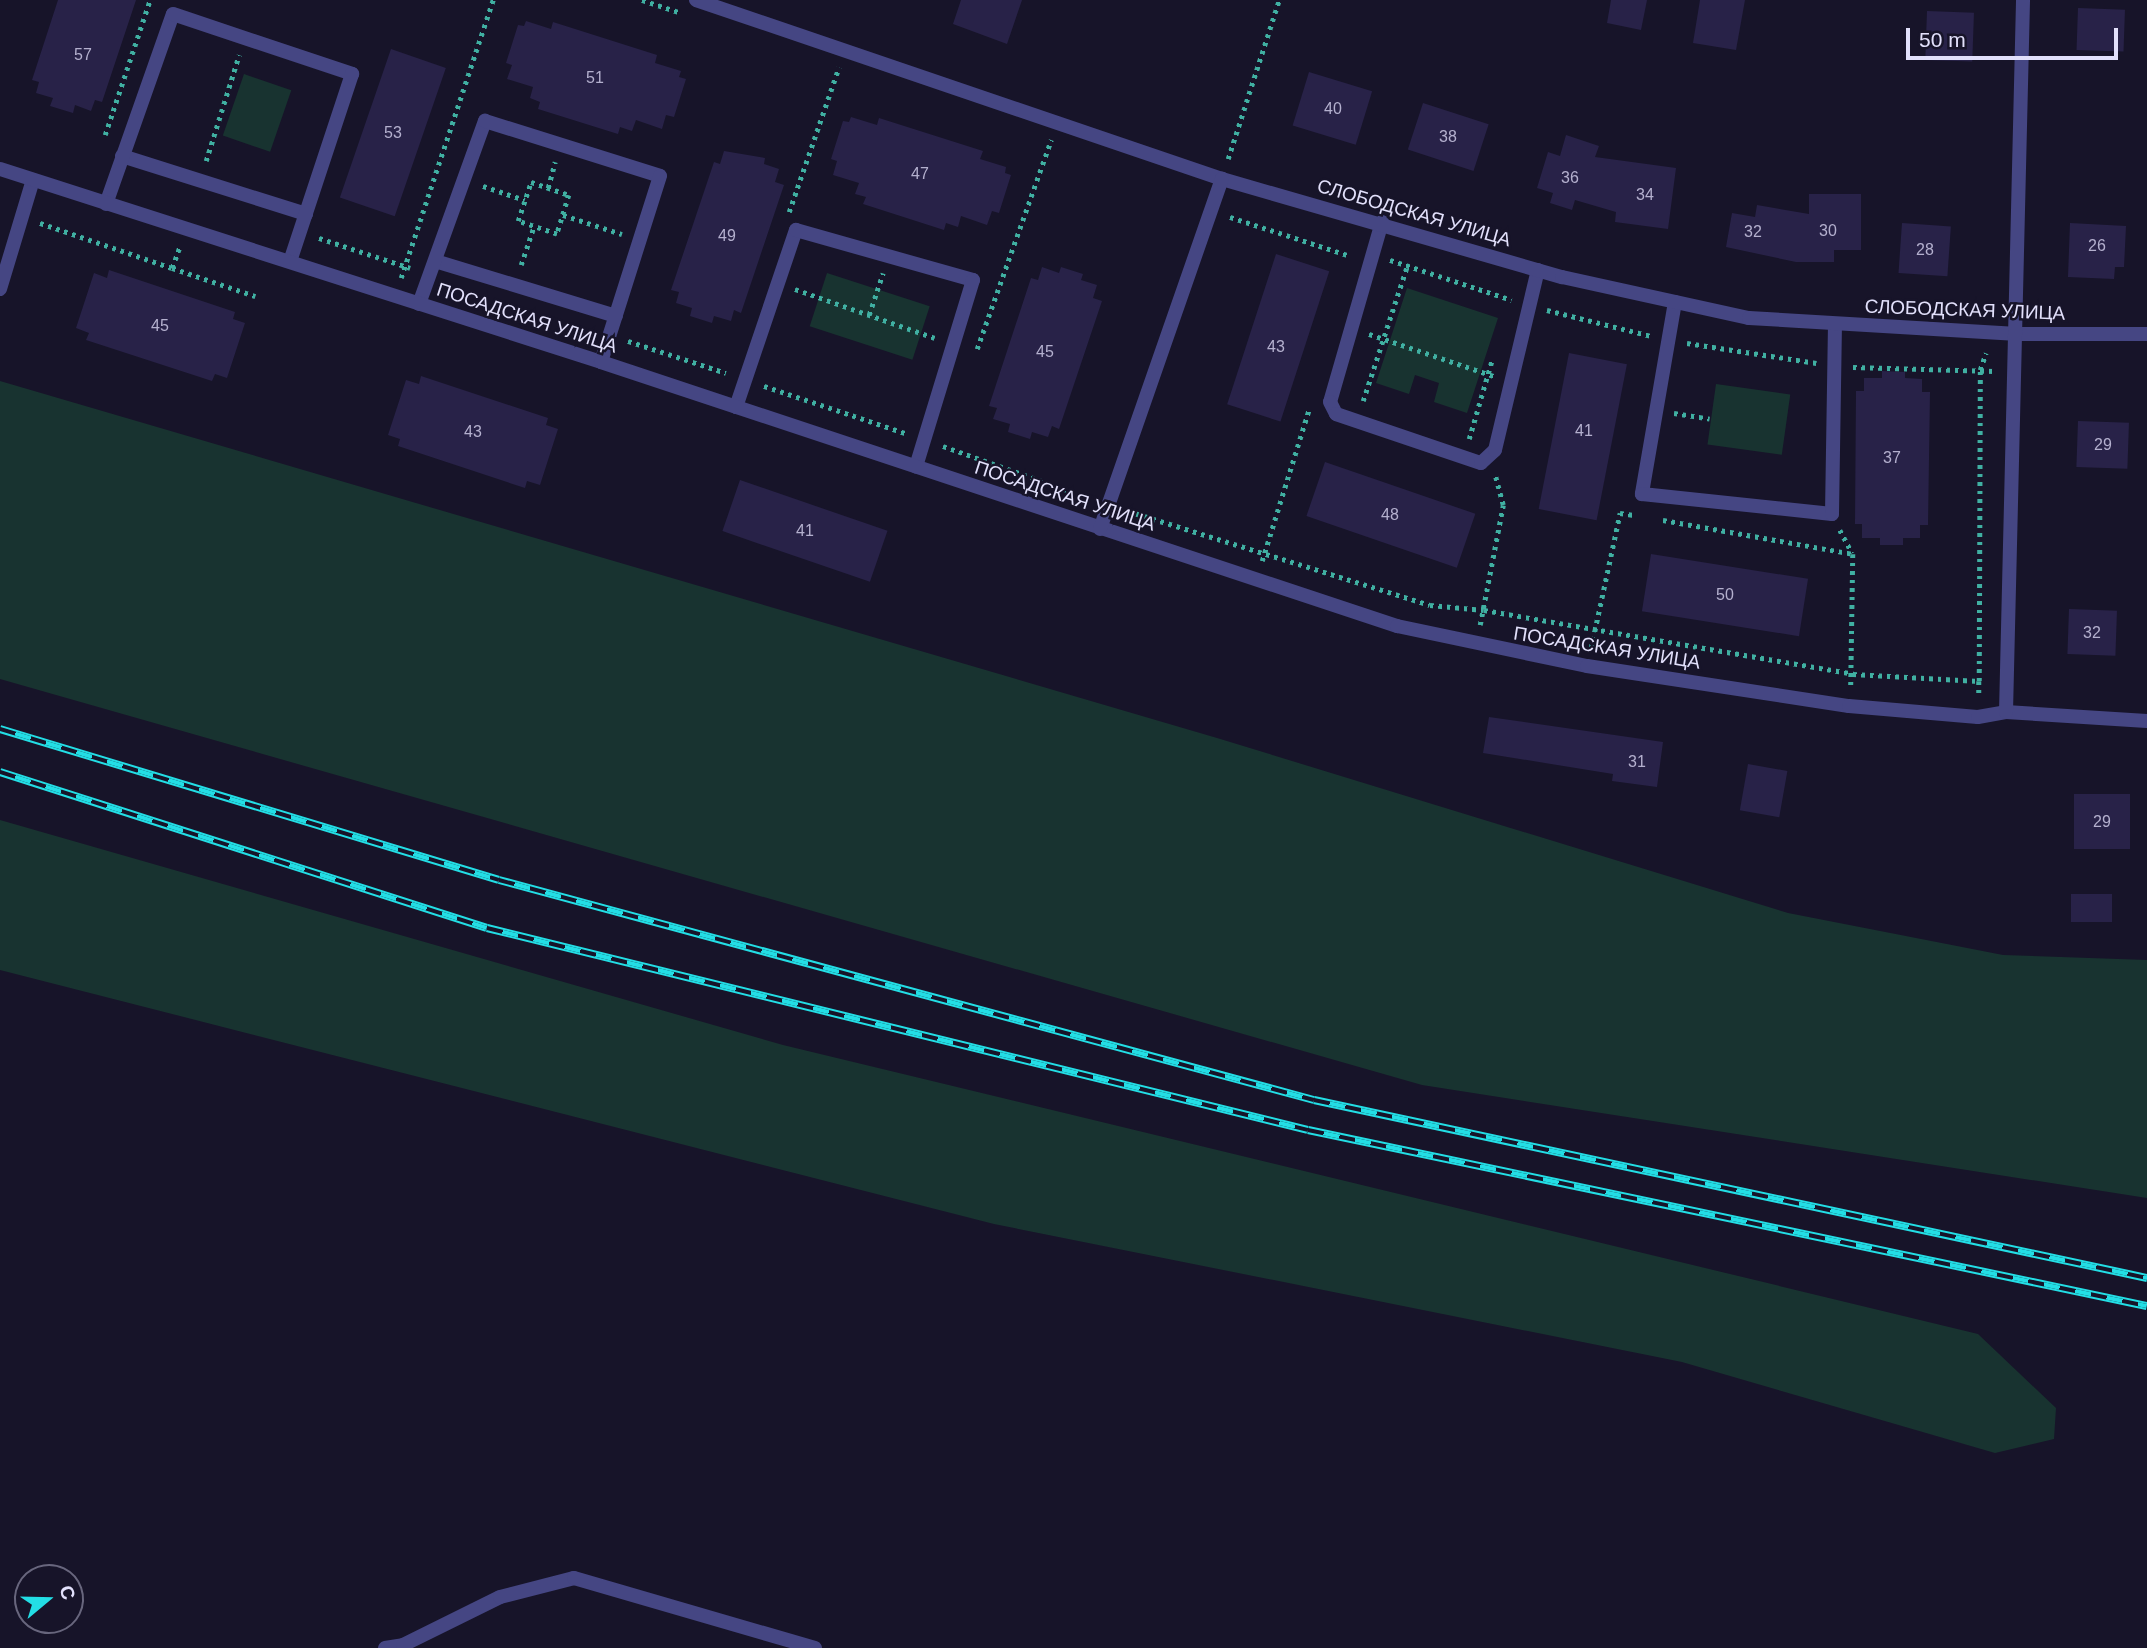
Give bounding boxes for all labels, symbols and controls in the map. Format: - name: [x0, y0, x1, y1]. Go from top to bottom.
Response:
- scale bar: [1909, 14, 2121, 58]
- text: 50 m: [1919, 28, 1966, 51]
- house number: 57: [74, 45, 92, 65]
- house number: 51: [586, 68, 604, 88]
- house number: 40: [1324, 99, 1342, 119]
- house number: 53: [384, 123, 402, 143]
- house number: 38: [1439, 127, 1457, 147]
- house number: 47: [911, 164, 929, 184]
- house number: 36: [1561, 168, 1579, 188]
- street label: СЛОБОДСКАЯ УЛИЦА: [1314, 174, 1514, 252]
- house number: 34: [1636, 185, 1654, 205]
- house number: 30: [1819, 221, 1837, 241]
- house number: 32: [1744, 222, 1762, 242]
- house number: 49: [718, 226, 736, 246]
- house number: 26: [2088, 236, 2106, 256]
- house number: 28: [1916, 240, 1934, 260]
- street label: ПОСАДСКАЯ УЛИЦА: [434, 278, 620, 358]
- street label: СЛОБОДСКАЯ УЛИЦА: [1864, 295, 2066, 325]
- house number: 45: [151, 316, 169, 336]
- house number: 43: [1267, 337, 1285, 357]
- house number: 45: [1036, 342, 1054, 362]
- house number: 41: [1575, 421, 1593, 441]
- house number: 43: [464, 422, 482, 442]
- house number: 29: [2094, 435, 2112, 455]
- house number: 37: [1883, 448, 1901, 468]
- street label: ПОСАДСКАЯ УЛИЦА: [972, 456, 1158, 536]
- house number: 48: [1381, 505, 1399, 525]
- house number: 41: [796, 521, 814, 541]
- house number: 50: [1716, 585, 1734, 605]
- street label: ПОСАДСКАЯ УЛИЦА: [1512, 622, 1702, 674]
- house number: 32: [2083, 623, 2101, 643]
- house number: 31: [1628, 752, 1646, 772]
- house number: 29: [2093, 812, 2111, 832]
- north arrow: [14, 1564, 84, 1634]
- text: С: [55, 1583, 80, 1603]

